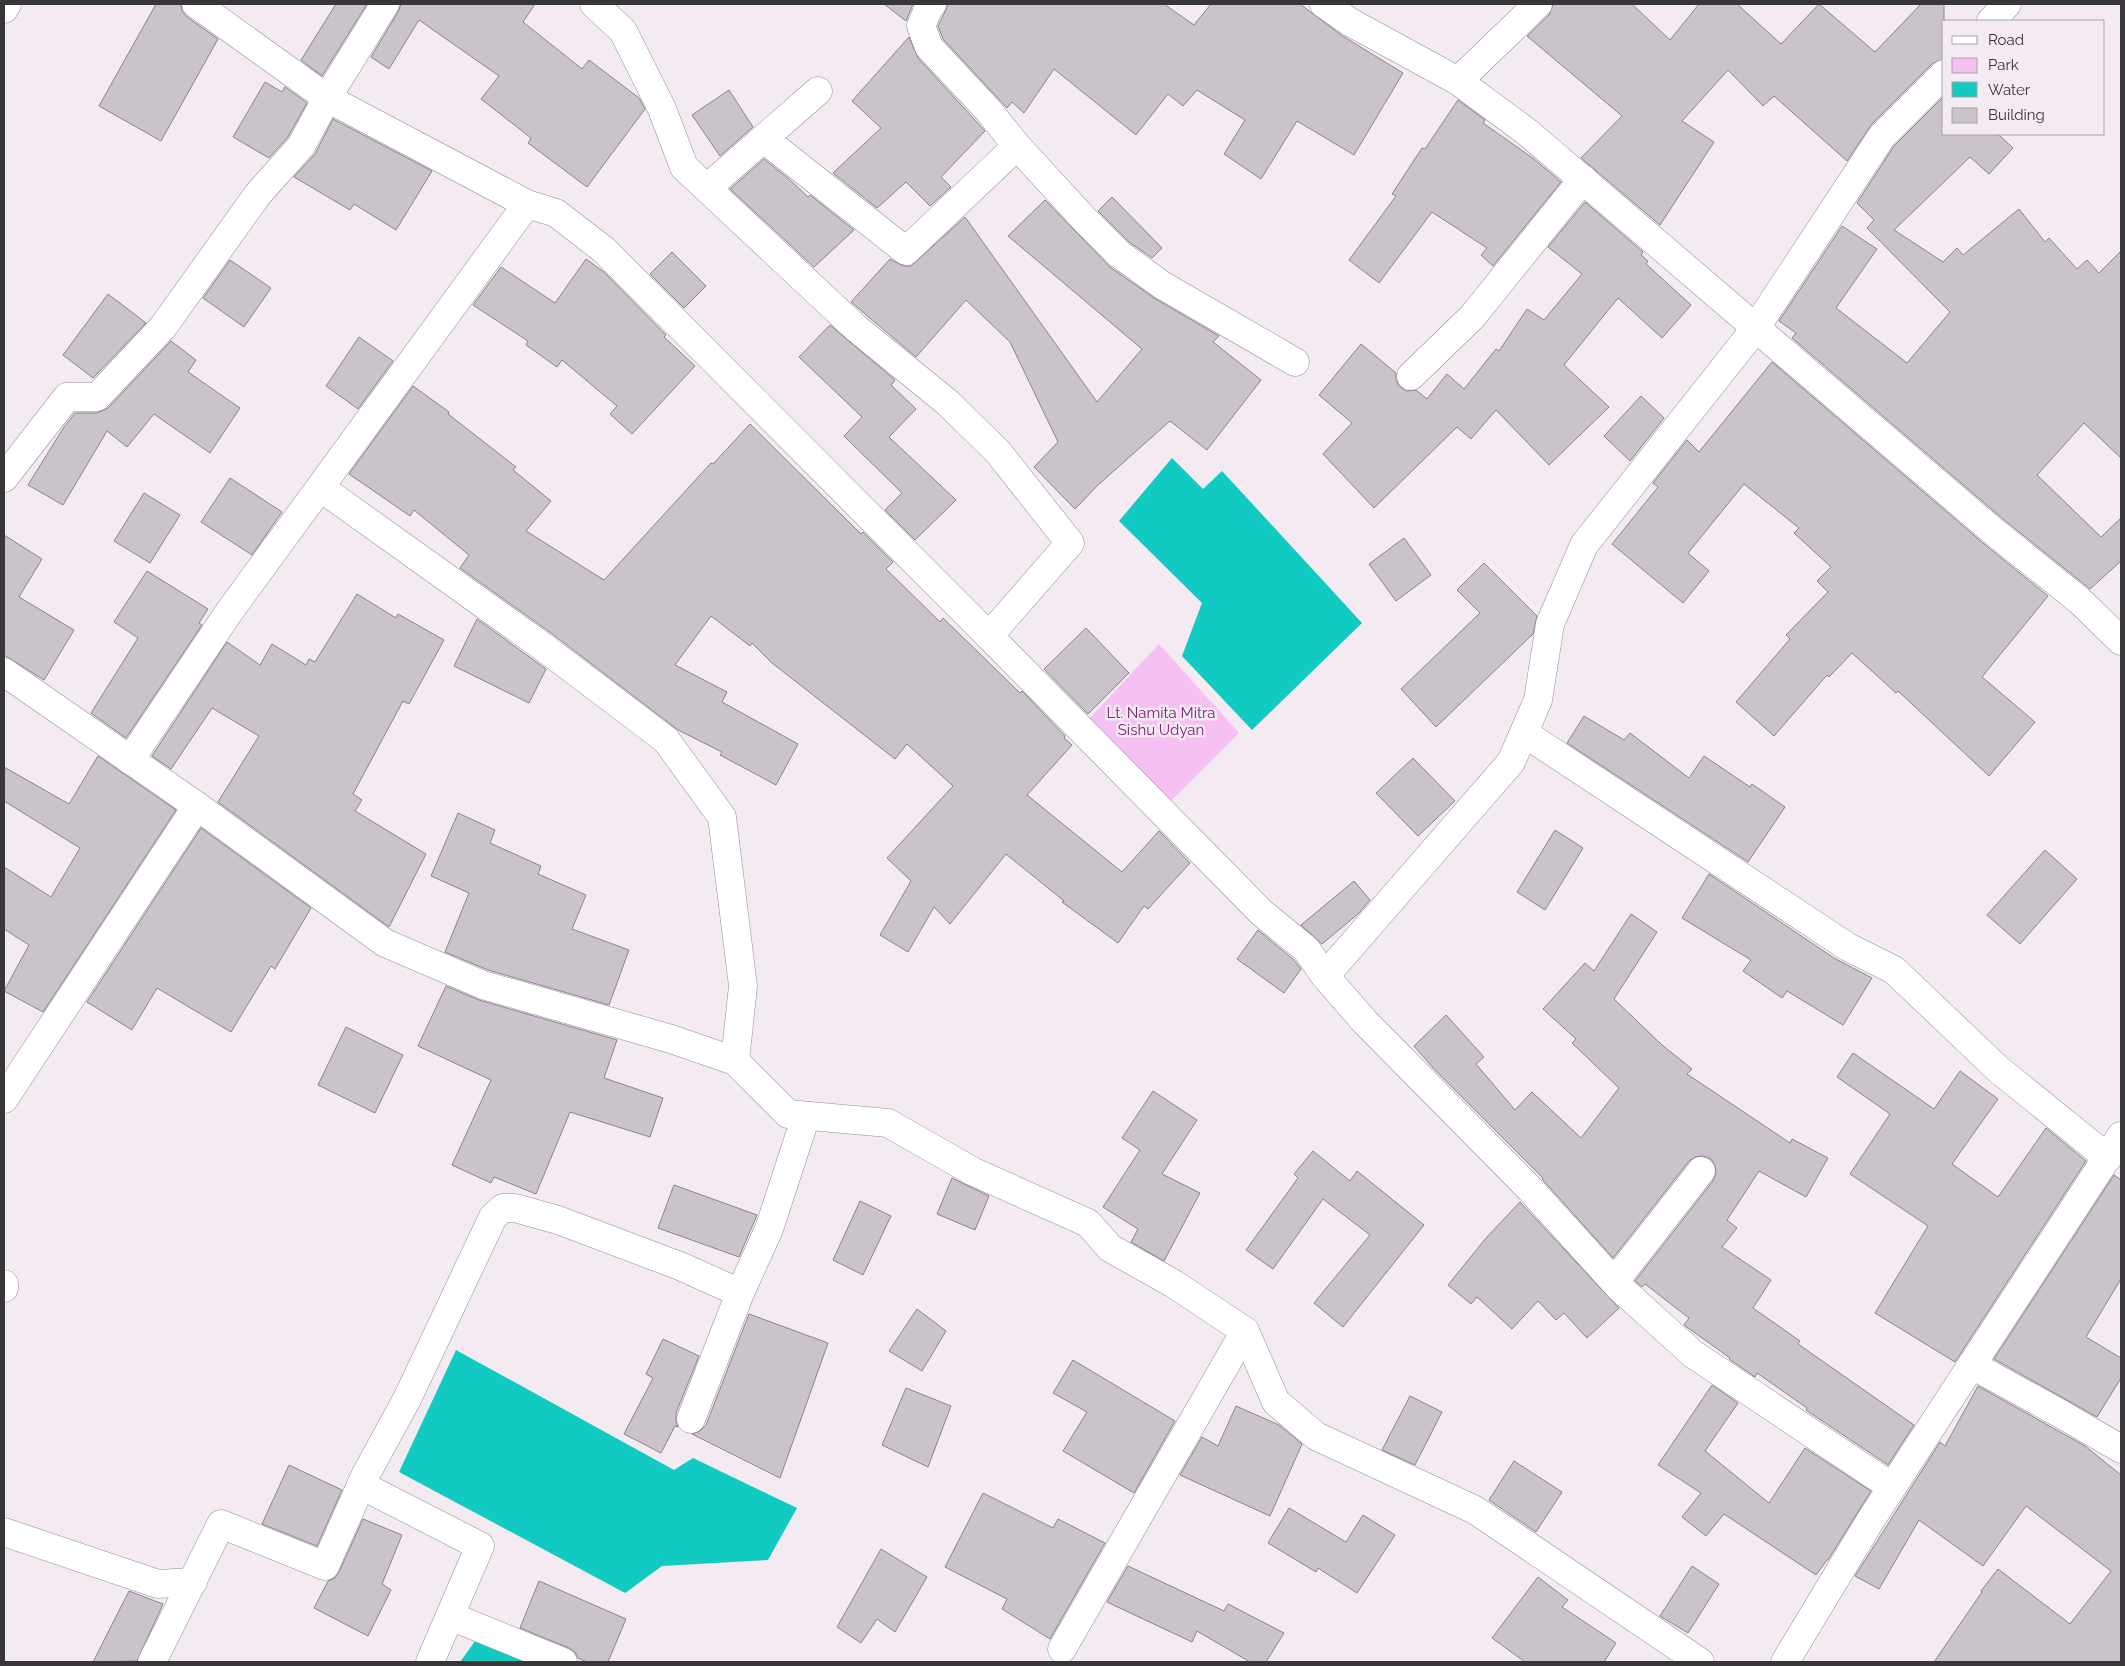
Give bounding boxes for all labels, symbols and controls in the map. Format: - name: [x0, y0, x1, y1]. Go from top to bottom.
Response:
- legend: [1942, 20, 2105, 135]
- text: Road: [1988, 31, 2024, 49]
- text: Park: [1988, 56, 2019, 74]
- text: Water: [1988, 81, 2031, 99]
- text: Building: [1988, 106, 2045, 124]
- park label: Lt. Namita Mitra Sishu Udyan: [1107, 704, 1215, 739]

